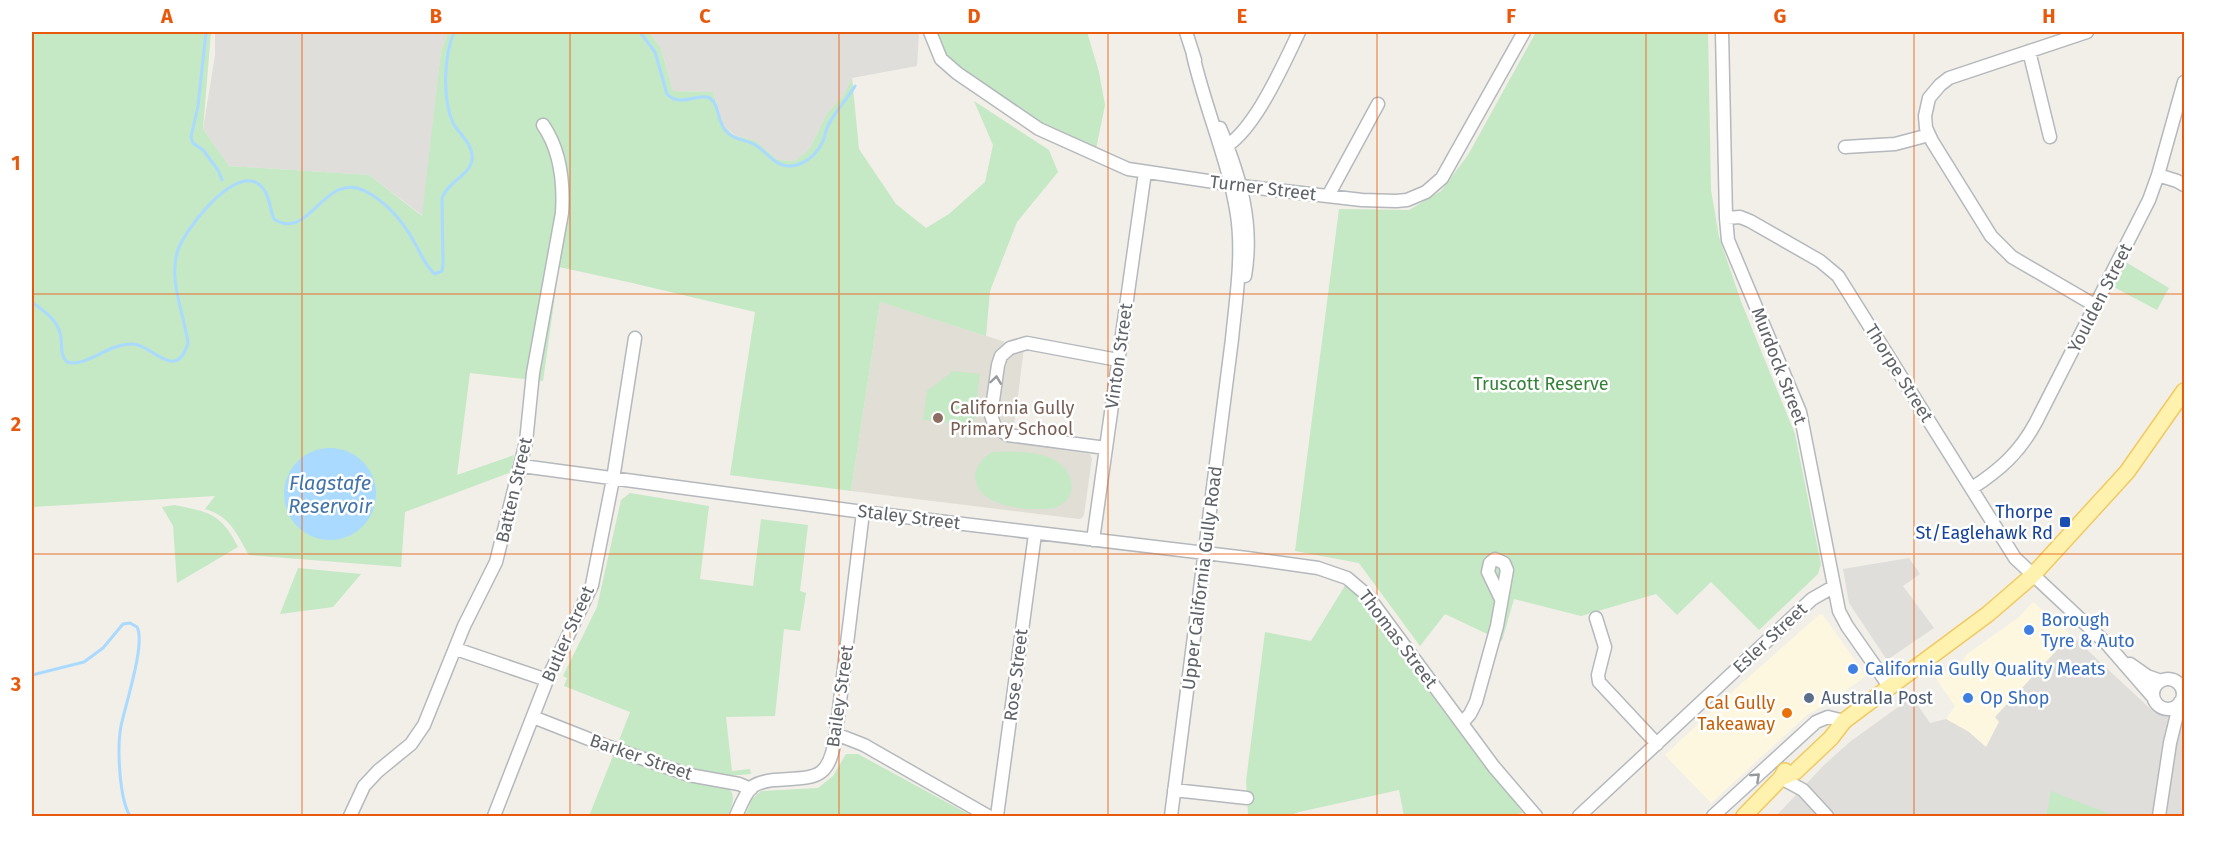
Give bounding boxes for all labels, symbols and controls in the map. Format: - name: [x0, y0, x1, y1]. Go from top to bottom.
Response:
- text: A: [160, 4, 174, 28]
- text: B: [430, 4, 442, 28]
- text: C: [699, 4, 711, 28]
- text: D: [967, 4, 981, 28]
- text: E: [1237, 4, 1247, 28]
- text: F: [1506, 4, 1516, 28]
- text: G: [1774, 4, 1786, 28]
- text: H: [2042, 4, 2056, 28]
- text: 1: [11, 151, 21, 175]
- street label: Turner Street: [1209, 171, 1318, 205]
- street label: Youlden Street: [2063, 239, 2137, 356]
- street label: Vinton Street: [1101, 301, 1137, 410]
- street label: Murdock Street: [1747, 304, 1812, 428]
- street label: Thorpe Street: [1860, 320, 1938, 426]
- park label: Truscott Reserve: [1473, 373, 1609, 395]
- one-way arrow: [989, 375, 1001, 385]
- place label: California Gully Primary School: [950, 397, 1075, 440]
- marker: California Gully Primary School: [931, 411, 945, 425]
- text: 2: [11, 412, 21, 436]
- street label: Batten Street: [491, 435, 537, 545]
- street label: Upper California Gully Road: [1177, 465, 1227, 691]
- water label: Flagstafe Reservoir: [288, 471, 373, 518]
- street label: Staley Street: [856, 500, 962, 534]
- place label: Thorpe St/Eaglehawk Rd: [1915, 501, 2053, 544]
- marker: Thorpe St/Eaglehawk Rd: [2058, 515, 2072, 529]
- street label: Butler Street: [537, 582, 599, 686]
- street label: Thomas Street: [1354, 585, 1442, 693]
- street label: Esler Street: [1728, 598, 1812, 678]
- place label: Borough Tyre & Auto: [2041, 609, 2135, 652]
- marker: Borough Tyre & Auto: [2022, 623, 2036, 637]
- street label: Rose Street: [999, 627, 1033, 722]
- street label: Bailey Street: [822, 643, 858, 749]
- place label: California Gully Quality Meats: [1865, 658, 2105, 680]
- marker: California Gully Quality Meats: [1846, 662, 1860, 676]
- text: 3: [10, 672, 21, 696]
- place label: AustralIa Post: [1821, 687, 1934, 709]
- place label: Op Shop: [1980, 687, 2049, 709]
- marker: AustralIa Post: [1802, 691, 1816, 705]
- marker: Op Shop: [1961, 691, 1975, 705]
- place label: Cal Gully Takeaway: [1697, 692, 1775, 735]
- marker: Cal Gully Takeaway: [1780, 706, 1794, 720]
- street label: Barker Street: [587, 729, 696, 785]
- one-way arrow: [1749, 773, 1760, 784]

